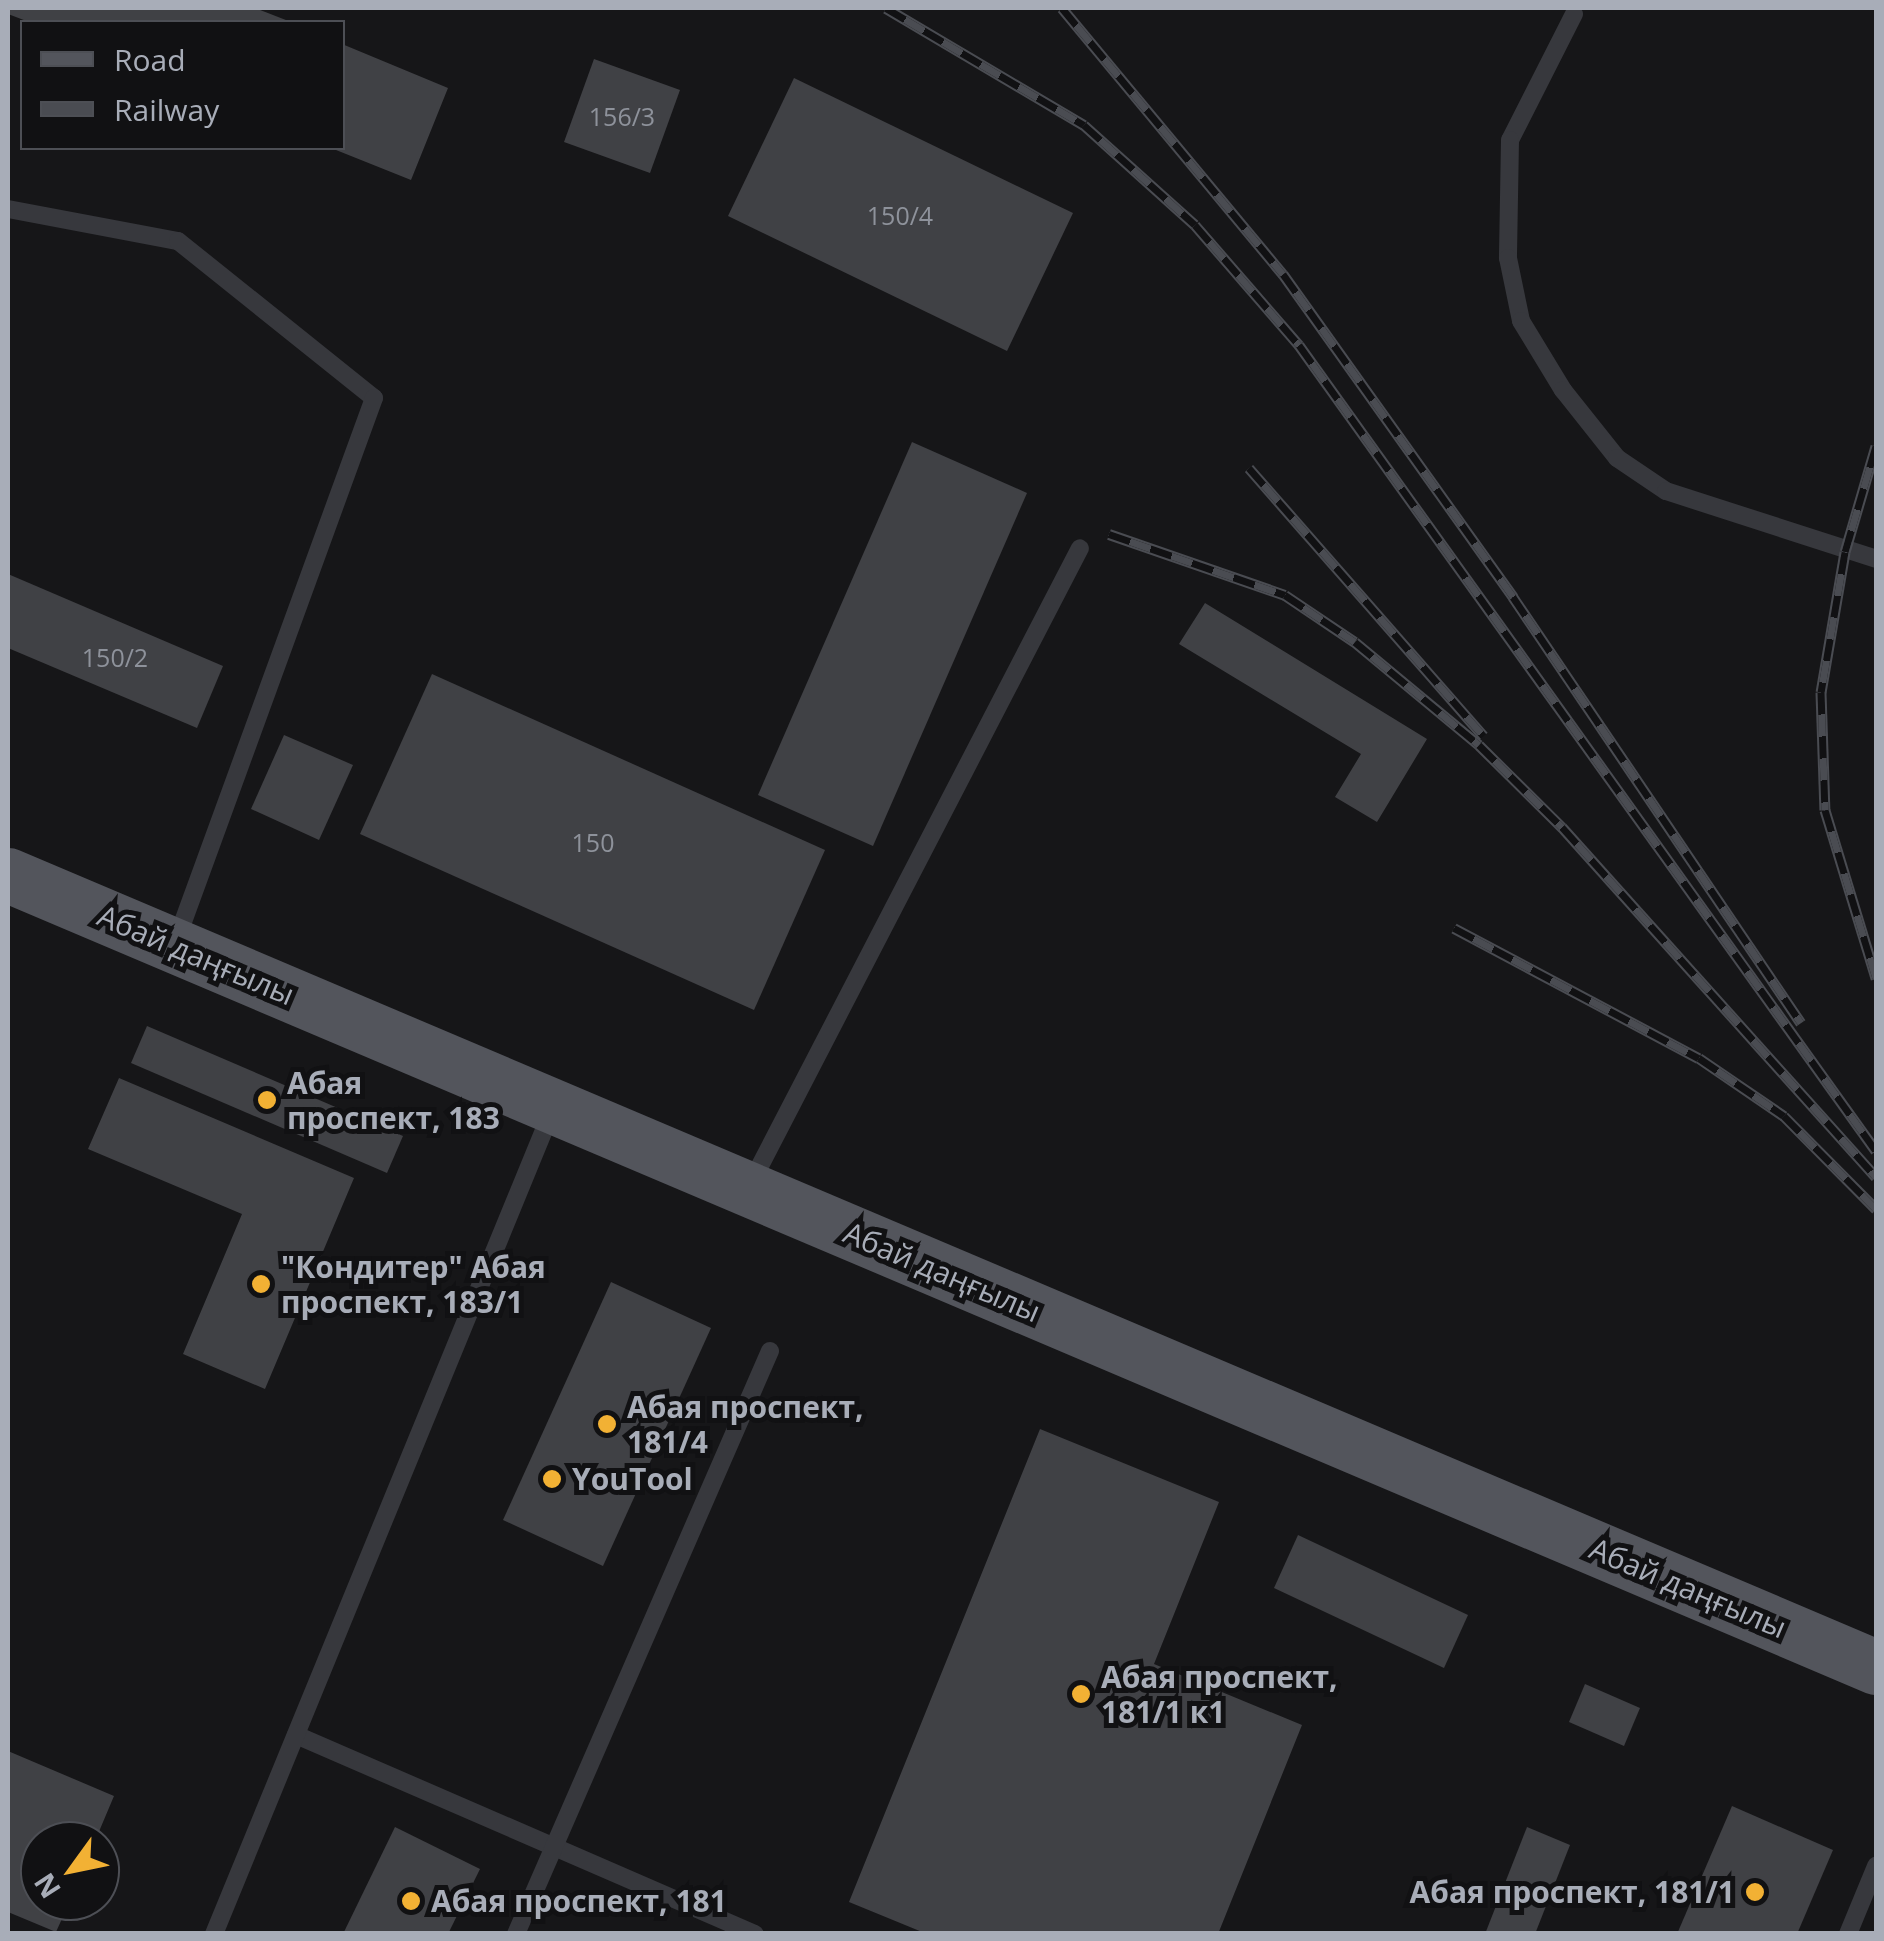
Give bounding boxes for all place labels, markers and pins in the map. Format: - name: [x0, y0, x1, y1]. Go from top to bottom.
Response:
- place label: Абая проспект, 183: [287, 1065, 500, 1136]
- marker: Абая проспект, 183: [256, 1089, 278, 1111]
- place label: "Кондитер" Абая проспект, 183/1: [281, 1249, 546, 1320]
- marker: "Кондитер" Абая проспект, 183/1: [250, 1273, 272, 1295]
- place label: Абая проспект, 181/4: [627, 1389, 864, 1460]
- marker: Абая проспект, 181/4: [596, 1413, 618, 1435]
- place label: YouTool: [572, 1461, 693, 1497]
- marker: YouTool: [541, 1468, 563, 1490]
- place label: Абая проспект, 181/1 к1: [1101, 1659, 1338, 1730]
- marker: Абая проспект, 181/1 к1: [1070, 1683, 1092, 1705]
- place label: Абая проспект, 181/1: [1410, 1874, 1735, 1910]
- marker: Абая проспект, 181/1: [1744, 1881, 1766, 1903]
- place label: Абая проспект, 181: [431, 1883, 727, 1919]
- marker: Абая проспект, 181: [400, 1890, 422, 1912]

